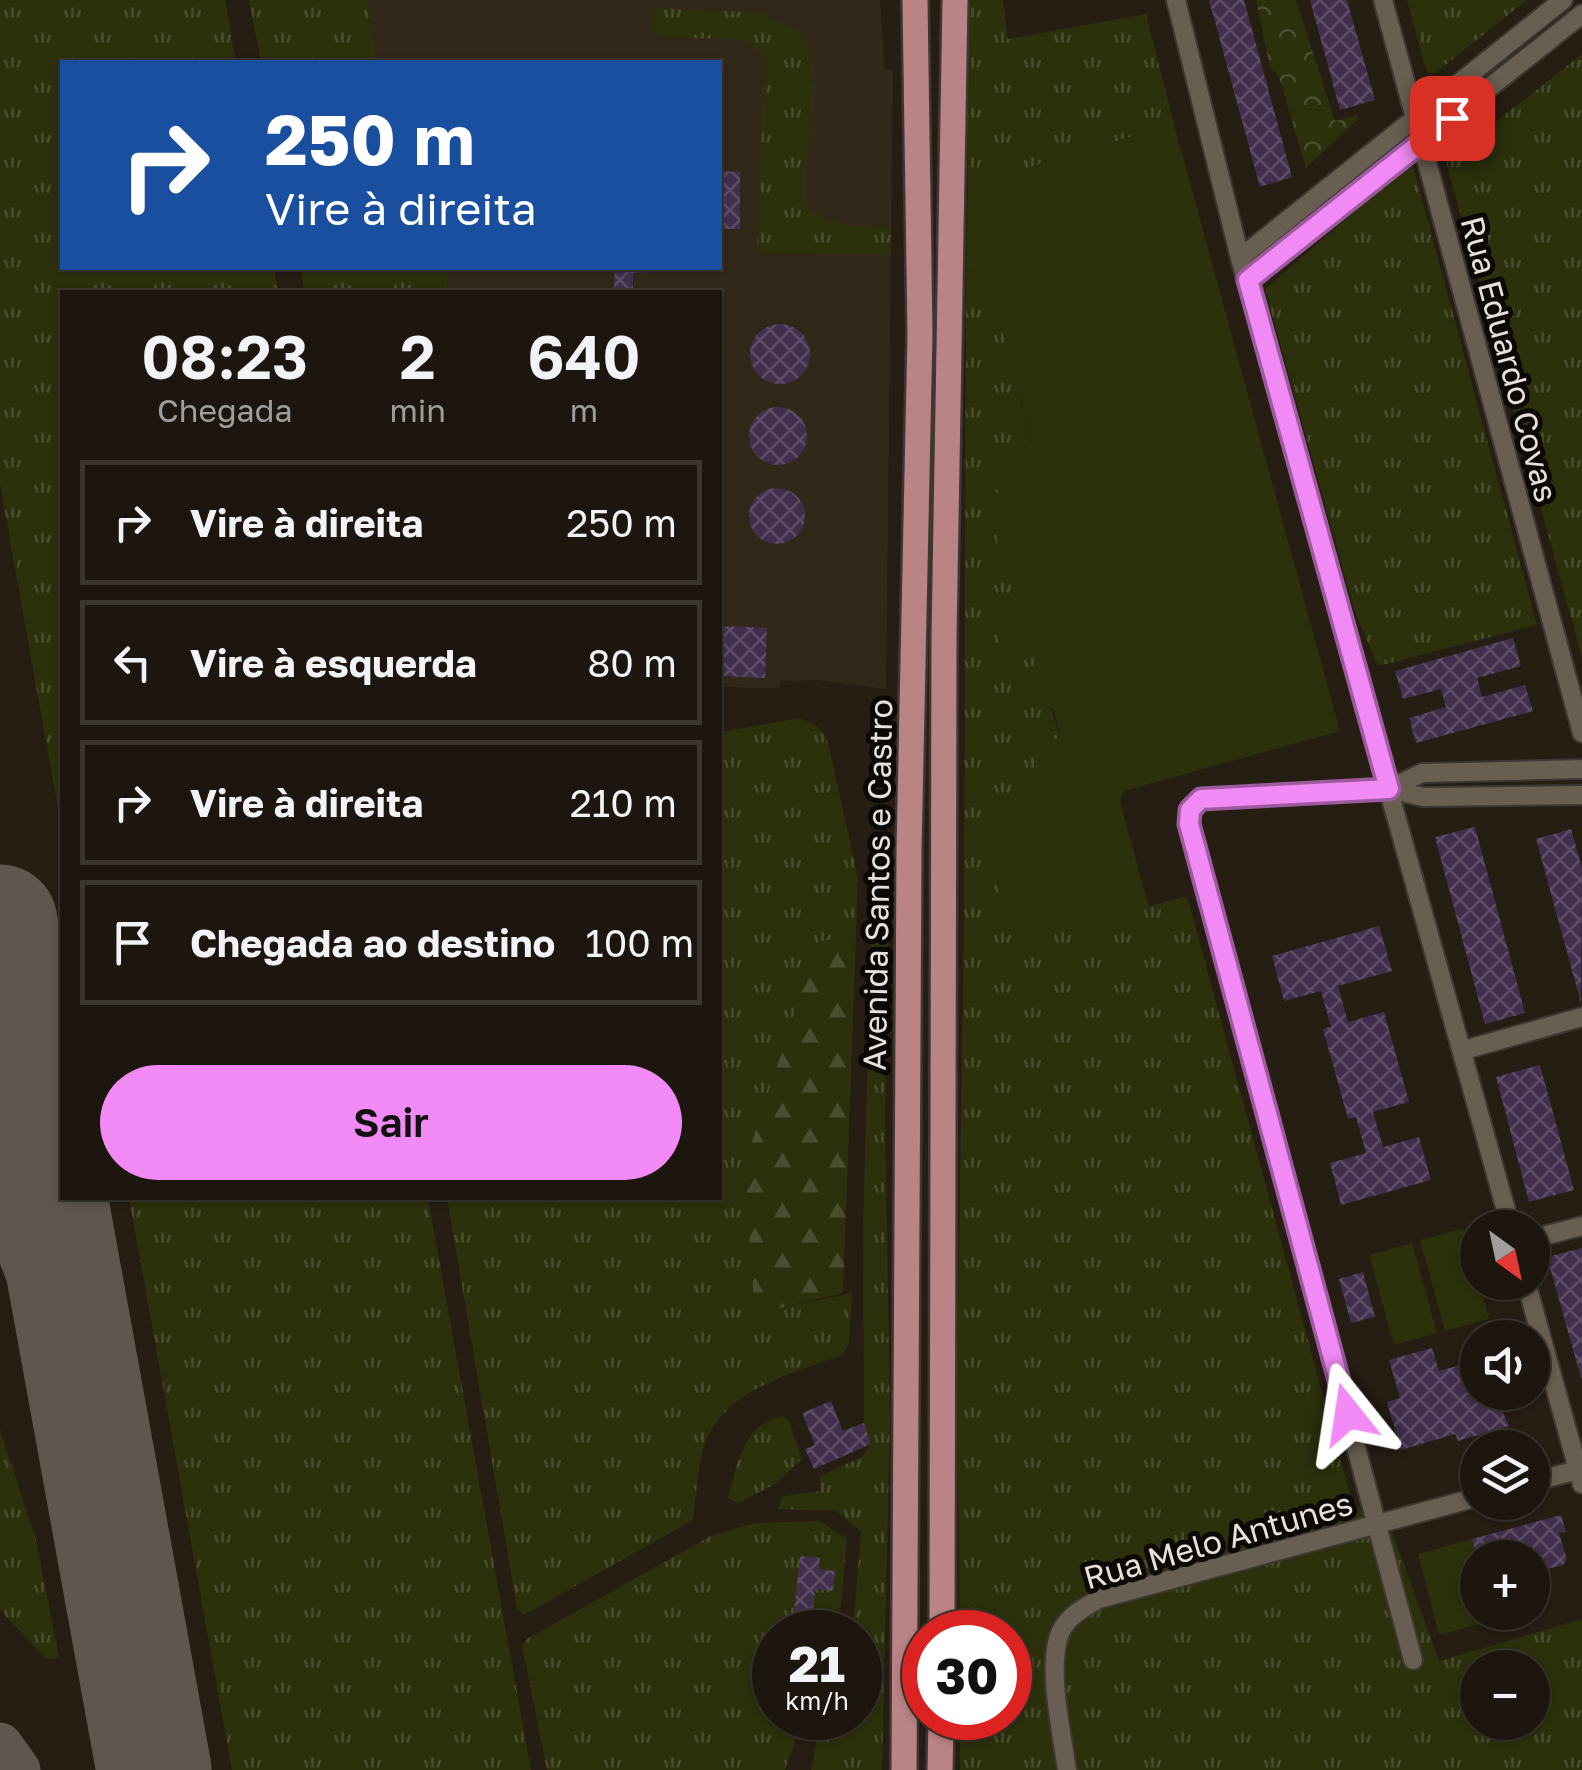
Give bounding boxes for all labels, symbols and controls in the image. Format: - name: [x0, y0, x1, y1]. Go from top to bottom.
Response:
- pin: [1410, 76, 1495, 161]
- icon: arrive: [1425, 91, 1480, 146]
- text: 250 m: [265, 96, 475, 180]
- icon: right: [100, 100, 230, 230]
- text: Vire à direita: [265, 181, 537, 235]
- street label: Rua Eduardo Covas: [1454, 212, 1566, 506]
- text: 08:23: [141, 320, 308, 392]
- text: 2: [400, 320, 436, 392]
- text: 640: [527, 320, 641, 392]
- text: Chegada: [157, 391, 292, 429]
- text: min: [389, 391, 446, 429]
- text: m: [570, 391, 598, 429]
- icon: right: [105, 495, 160, 550]
- text: Vire à direita: [190, 500, 423, 545]
- text: 250 m: [566, 500, 677, 545]
- icon: left: [105, 635, 160, 690]
- text: Vire à esquerda: [190, 640, 477, 685]
- text: 80 m: [587, 640, 677, 685]
- street label: Avenida Santos e Castro: [855, 699, 899, 1071]
- icon: right: [105, 775, 160, 830]
- text: Vire à direita: [190, 780, 423, 825]
- text: 210 m: [570, 780, 677, 825]
- icon: arrive: [105, 915, 160, 970]
- text: Chegada ao destino: [190, 920, 555, 965]
- text: 100 m: [585, 920, 694, 965]
- button: Sair: [100, 1065, 682, 1180]
- north arrow: [1460, 1210, 1550, 1300]
- map controls: [1460, 1210, 1550, 1740]
- button: sound: [1460, 1320, 1550, 1410]
- position arrow: [1296, 1362, 1400, 1466]
- button: layers: [1460, 1430, 1550, 1520]
- street label: Rua Melo Antunes: [1079, 1483, 1357, 1597]
- button: +: [1460, 1540, 1550, 1630]
- speed limit sign: 30: [902, 1610, 1032, 1740]
- text: 21: [789, 1633, 845, 1693]
- button: −: [1460, 1650, 1550, 1740]
- text: km/h: [785, 1685, 849, 1716]

